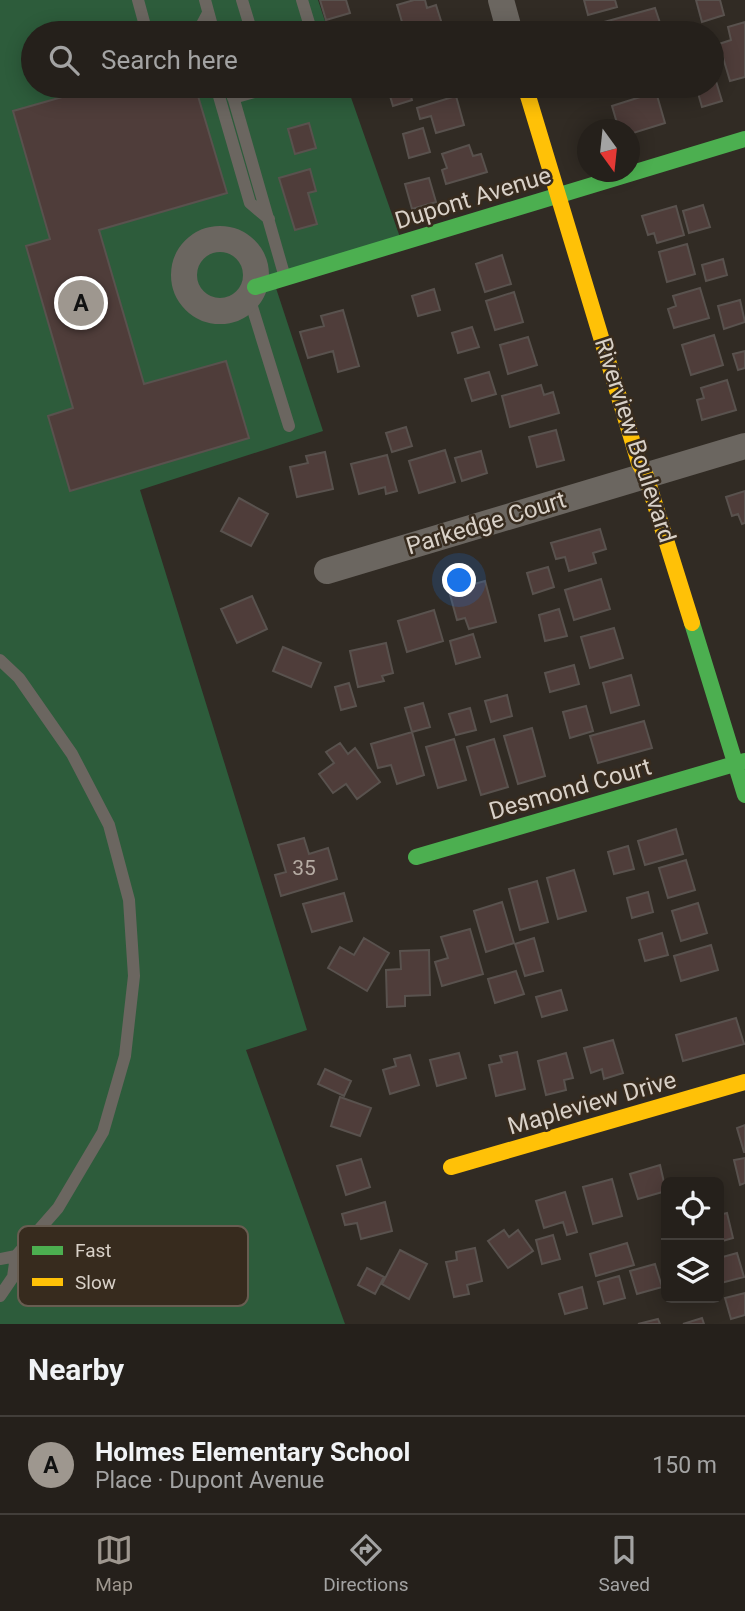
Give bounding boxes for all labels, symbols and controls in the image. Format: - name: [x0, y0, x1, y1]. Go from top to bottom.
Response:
- search box: [21, 21, 724, 98]
- icon: search: [45, 41, 83, 79]
- text: Search here: [101, 45, 238, 75]
- north arrow: [577, 119, 640, 182]
- street label: Dupont Avenue: [392, 161, 554, 235]
- pin: A: [58, 277, 104, 329]
- street label: Riverview Boulevard: [589, 334, 681, 546]
- street label: Parkedge Court: [403, 485, 569, 561]
- your location: [442, 563, 476, 597]
- street label: Desmond Court: [486, 752, 654, 826]
- house number: 35: [292, 856, 316, 880]
- street label: Mapleview Drive: [505, 1066, 679, 1140]
- map controls: [661, 1177, 724, 1303]
- button: locate: [661, 1177, 724, 1240]
- legend: [18, 1226, 248, 1306]
- text: Fast: [75, 1239, 112, 1262]
- button: layers: [661, 1240, 724, 1303]
- text: Slow: [75, 1271, 116, 1294]
- text: Nearby: [28, 1352, 124, 1387]
- text: Holmes Elementary School: [95, 1437, 410, 1467]
- text: A: [43, 1452, 59, 1479]
- text: 150 m: [652, 1452, 717, 1479]
- text: Place · Dupont Avenue: [95, 1467, 324, 1494]
- tab: Map: [95, 1531, 133, 1596]
- tab: Directions: [323, 1531, 408, 1596]
- tab: Saved: [599, 1531, 650, 1596]

